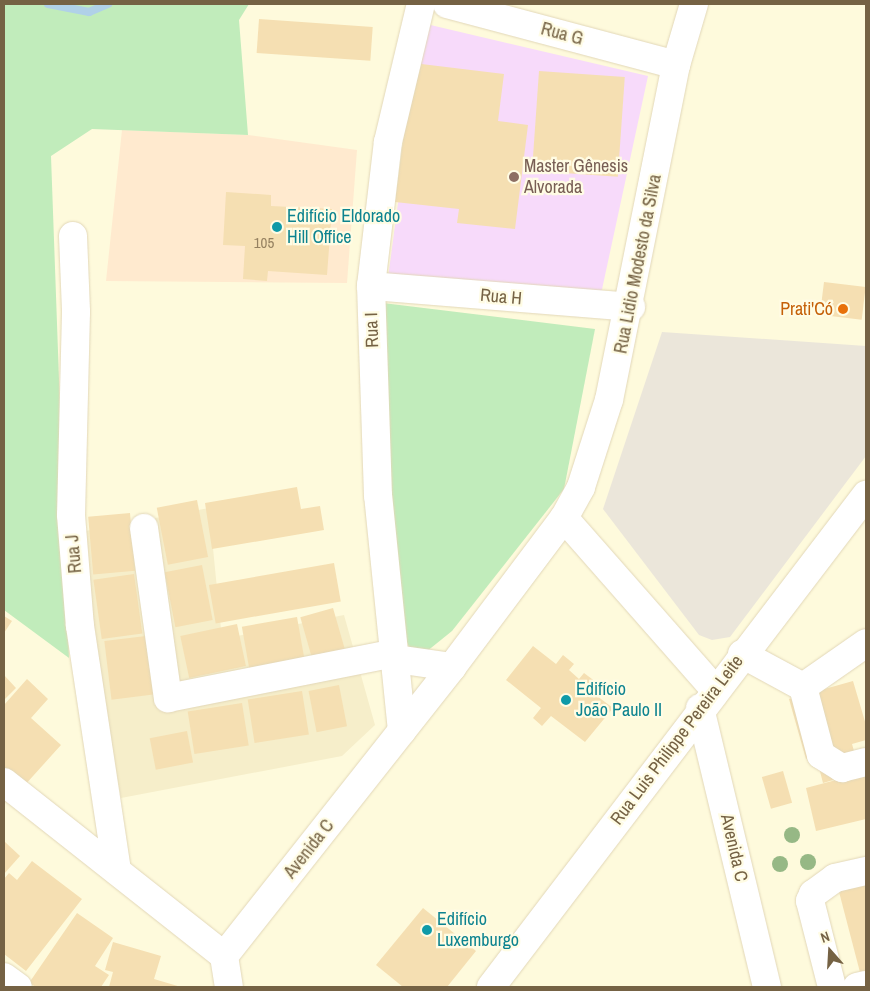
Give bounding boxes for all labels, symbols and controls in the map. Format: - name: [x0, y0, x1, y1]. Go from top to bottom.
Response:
- street label: Rua G: [539, 18, 585, 50]
- place label: Master Gênesis Alvorada: [524, 156, 628, 198]
- marker: Master Gênesis Alvorada: [508, 171, 520, 183]
- street label: Rua Lidio Modesto da Silva: [610, 173, 666, 355]
- place label: Edifício Eldorado Hill Office: [287, 206, 400, 248]
- marker: Edifício Eldorado Hill Office: [271, 221, 283, 233]
- house number: 105: [254, 234, 274, 252]
- street label: Rua H: [479, 284, 523, 310]
- place label: Prati'Có: [780, 298, 833, 320]
- marker: Prati'Có: [837, 303, 849, 315]
- street label: Rua I: [361, 312, 383, 348]
- street label: Rua J: [62, 534, 86, 574]
- street label: Rua Luis Philippe Pereira Leite: [606, 651, 748, 829]
- place label: Edifício João Paulo II: [576, 679, 662, 722]
- marker: Edifício João Paulo II: [560, 694, 572, 706]
- street label: Avenida C: [716, 812, 752, 884]
- street label: Avenida C: [279, 815, 339, 883]
- place label: Edifício Luxemburgo: [437, 909, 519, 952]
- marker: Edifício Luxemburgo: [421, 924, 433, 936]
- north arrow: [805, 926, 855, 976]
- text: N: [818, 927, 832, 947]

